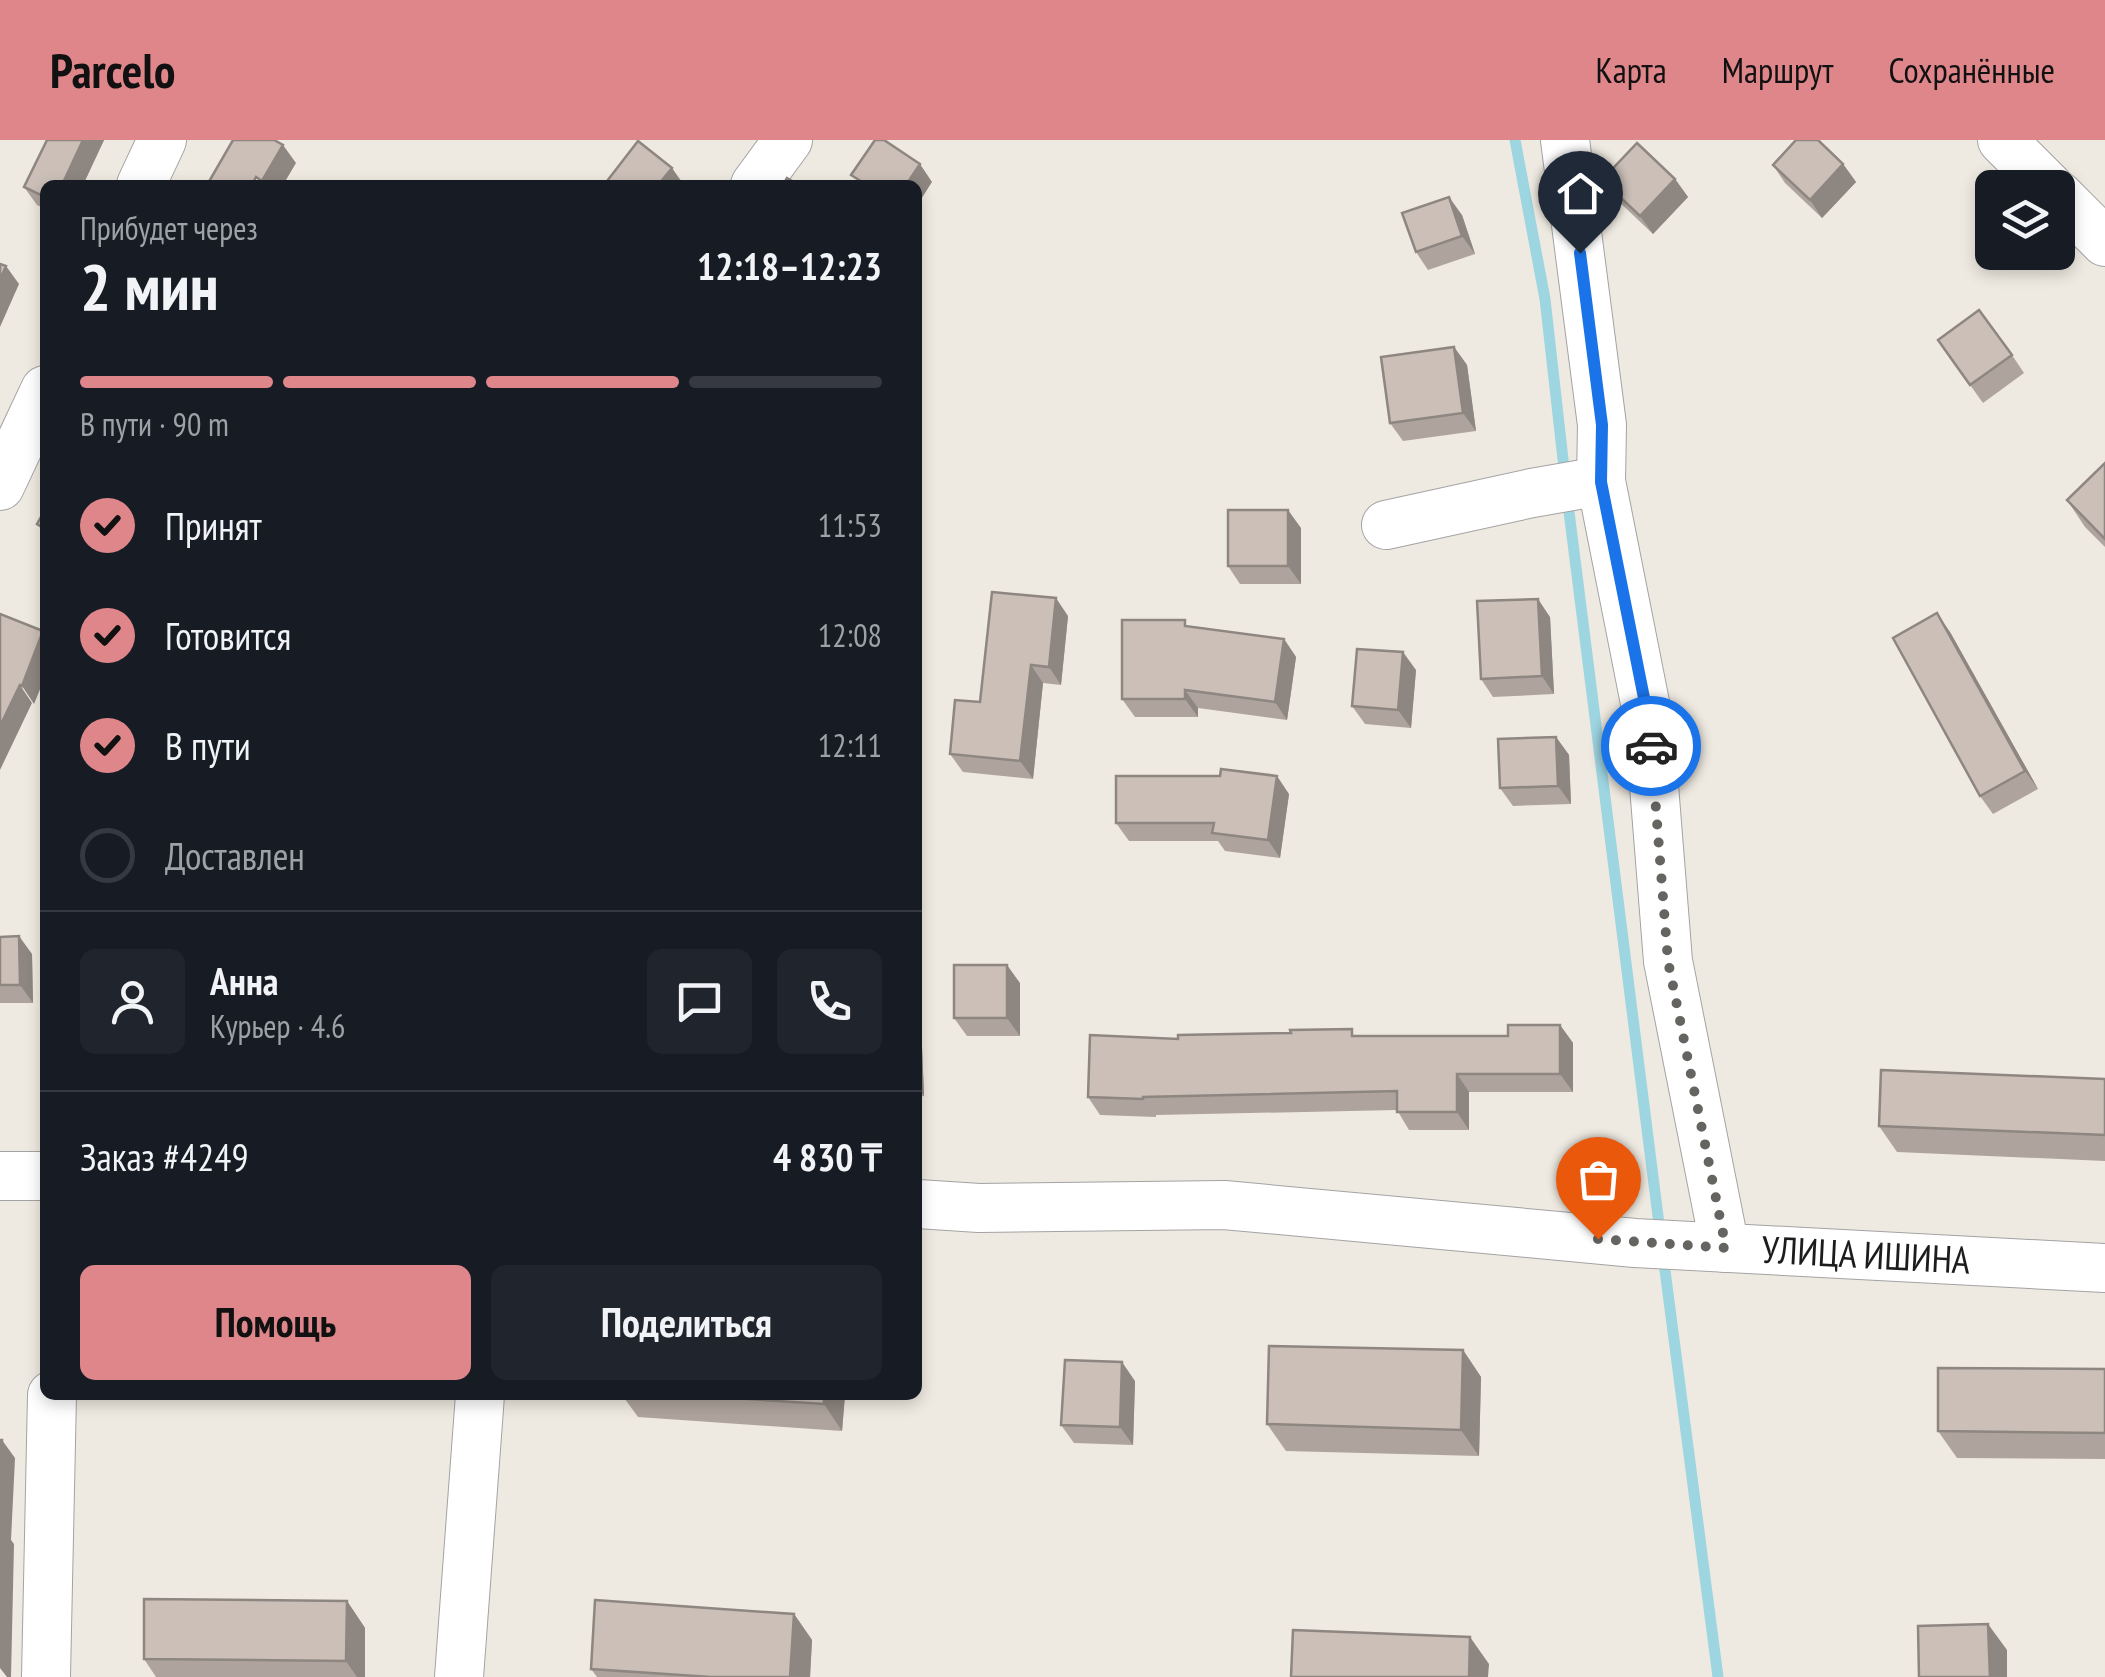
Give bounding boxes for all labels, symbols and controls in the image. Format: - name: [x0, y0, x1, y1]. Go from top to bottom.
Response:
- text: Parcelo: [50, 39, 175, 101]
- text: Карта: [1595, 47, 1667, 93]
- text: Маршрут: [1722, 47, 1833, 93]
- text: Сохранённые: [1888, 47, 2055, 93]
- pin: [1538, 151, 1623, 254]
- icon: home: [1553, 166, 1608, 221]
- map controls: [1975, 170, 2075, 270]
- button: layers: [1975, 170, 2075, 270]
- text: Прибудет через: [80, 207, 258, 249]
- text: 12:18–12:23: [697, 241, 882, 290]
- text: 2 мин: [80, 244, 219, 328]
- text: В пути · 90 m: [80, 403, 229, 445]
- icon: check: [80, 498, 135, 553]
- text: Принят: [165, 501, 262, 550]
- text: 11:53: [818, 504, 882, 546]
- icon: check: [80, 608, 135, 663]
- text: Готовится: [165, 611, 291, 660]
- text: 12:08: [818, 614, 882, 656]
- courier: [1601, 696, 1701, 796]
- icon: check: [80, 718, 135, 773]
- icon: car: [1624, 719, 1679, 774]
- text: В пути: [165, 721, 251, 770]
- text: 12:11: [818, 724, 882, 766]
- text: Доставлен: [165, 831, 305, 880]
- button: person: [80, 949, 185, 1054]
- button: chat: [647, 949, 752, 1054]
- button: phone: [777, 949, 882, 1054]
- text: Анна: [210, 956, 278, 1005]
- text: Курьер · 4.6: [210, 1005, 345, 1047]
- text: Заказ #4249: [80, 1132, 249, 1181]
- text: 4 830 ₸: [773, 1132, 882, 1181]
- pin: [1556, 1137, 1641, 1240]
- icon: bag: [1571, 1152, 1626, 1207]
- street label: УЛИЦА ИШИНА: [1760, 1224, 1971, 1284]
- button: Помощь: [80, 1265, 471, 1380]
- button: Поделиться: [491, 1265, 882, 1380]

